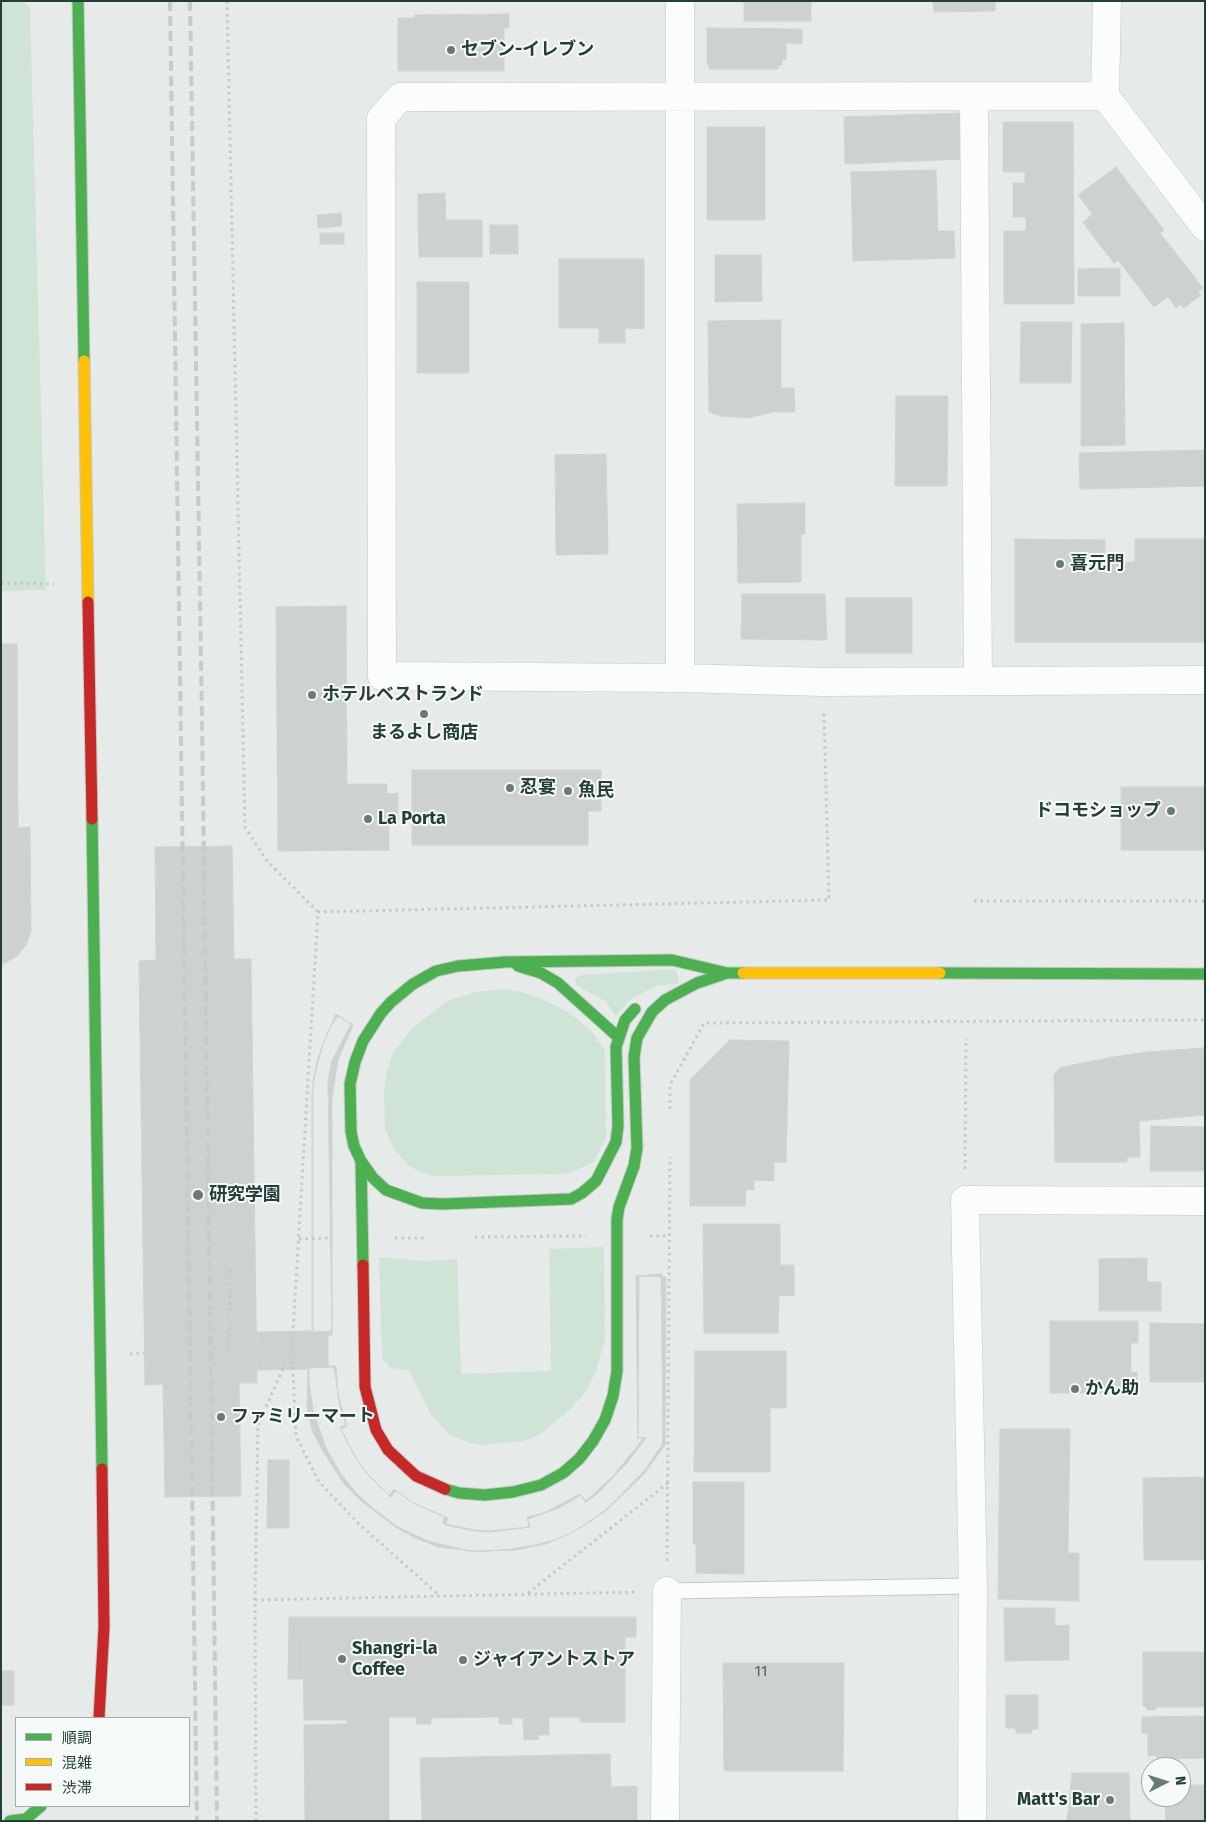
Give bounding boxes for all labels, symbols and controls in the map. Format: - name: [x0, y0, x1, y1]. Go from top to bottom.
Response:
- place label: セブン-イレブン: [461, 39, 594, 61]
- marker: セブン-イレブン: [445, 44, 457, 56]
- place label: 喜元門: [1070, 553, 1124, 575]
- marker: 喜元門: [1054, 558, 1066, 570]
- place label: ホテルベストランド: [322, 684, 484, 706]
- marker: ホテルベストランド: [306, 689, 318, 701]
- marker: まるよし商店: [418, 708, 430, 720]
- place label: まるよし商店: [370, 722, 478, 744]
- place label: 忍宴: [520, 777, 556, 799]
- place label: 魚民: [578, 780, 614, 802]
- marker: 忍宴: [504, 782, 516, 794]
- marker: 魚民: [562, 785, 574, 797]
- place label: ドコモショップ: [1035, 800, 1161, 822]
- marker: ドコモショップ: [1165, 805, 1177, 817]
- place label: La Porta: [378, 808, 446, 830]
- marker: La Porta: [362, 813, 374, 825]
- place label: 研究学園: [209, 1184, 281, 1206]
- marker: 研究学園: [191, 1188, 205, 1202]
- place label: かん助: [1085, 1378, 1139, 1400]
- marker: かん助: [1069, 1383, 1081, 1395]
- place label: ファミリーマート: [231, 1406, 375, 1428]
- marker: ファミリーマート: [215, 1411, 227, 1423]
- place label: Shangri-la Coffee: [352, 1638, 438, 1680]
- place label: ジャイアントストア: [473, 1649, 635, 1671]
- marker: Shangri-la Coffee: [336, 1653, 348, 1665]
- marker: ジャイアントストア: [457, 1654, 469, 1666]
- house number: 11: [755, 1663, 767, 1681]
- legend: [15, 1717, 190, 1807]
- text: 順調: [62, 1729, 92, 1747]
- text: 混雑: [62, 1754, 92, 1772]
- north arrow: [1141, 1757, 1191, 1807]
- text: N: [1172, 1775, 1189, 1786]
- text: 渋滞: [62, 1779, 92, 1797]
- place label: Matt's Bar: [1017, 1789, 1100, 1811]
- marker: Matt's Bar: [1104, 1794, 1116, 1806]

